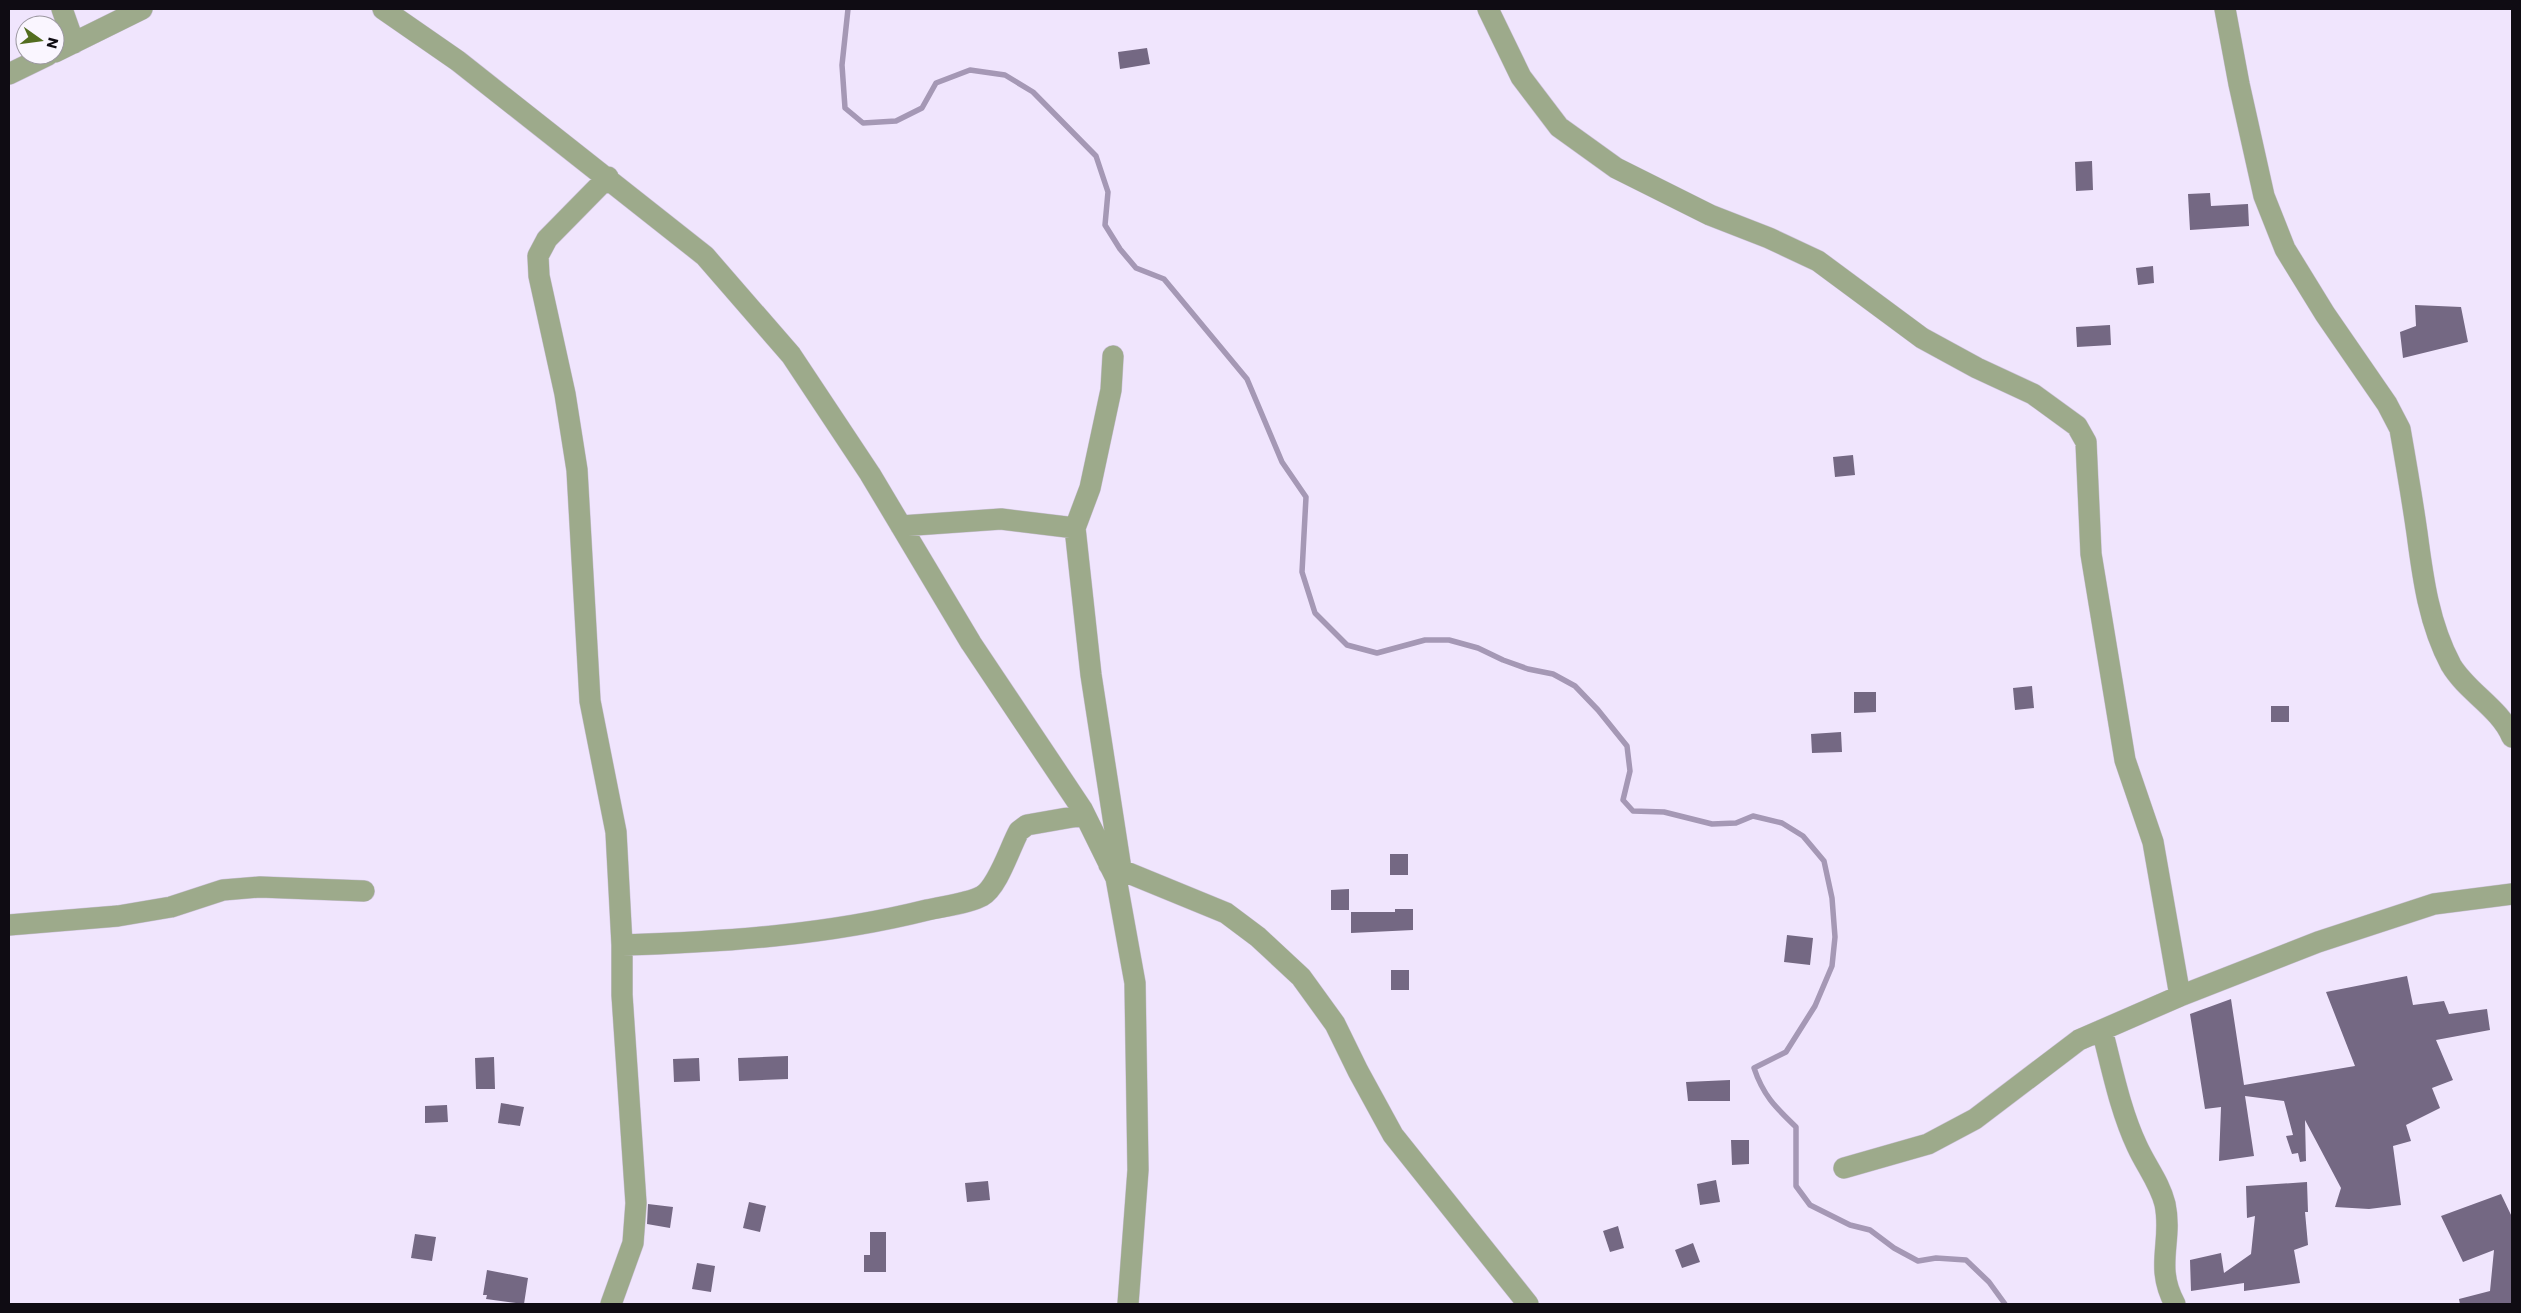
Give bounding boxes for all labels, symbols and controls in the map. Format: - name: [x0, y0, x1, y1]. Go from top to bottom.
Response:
- north arrow: [15, 15, 65, 65]
- text: N: [42, 36, 64, 51]

